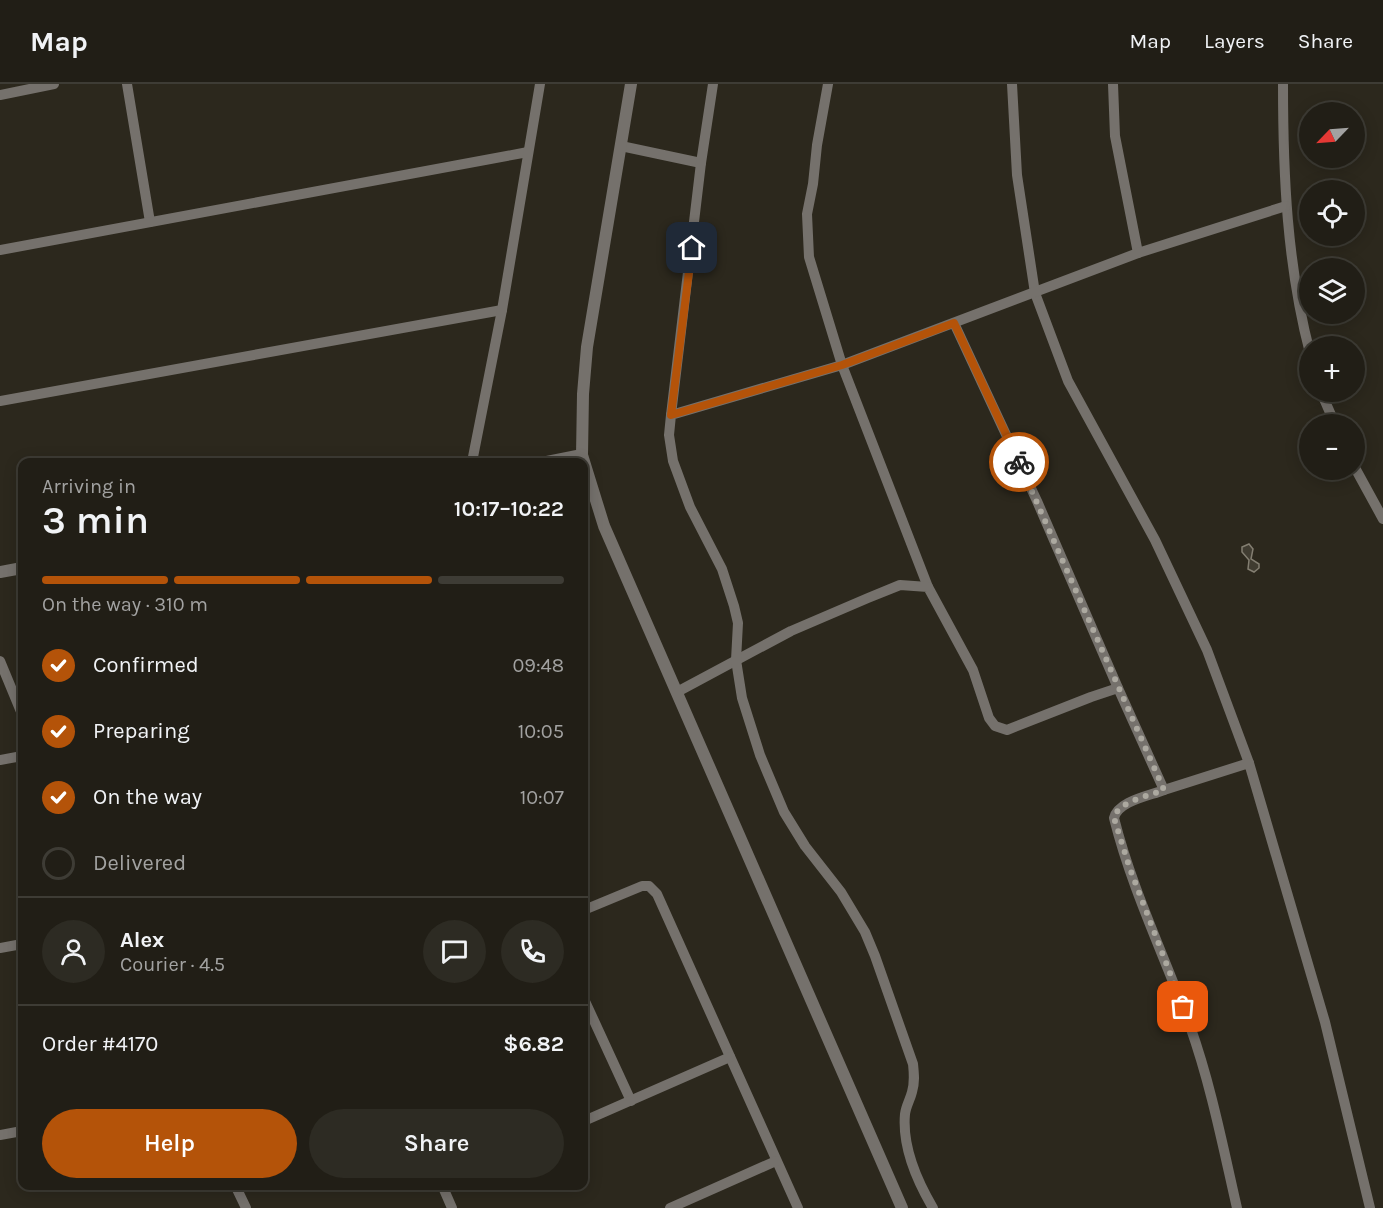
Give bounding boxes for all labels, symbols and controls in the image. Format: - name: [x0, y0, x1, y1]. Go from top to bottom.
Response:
- text: Map: [30, 25, 88, 58]
- text: Map: [1129, 29, 1171, 53]
- text: Layers: [1204, 29, 1265, 53]
- text: Share: [1298, 29, 1353, 53]
- north arrow: [1299, 102, 1365, 168]
- map controls: [1299, 102, 1365, 480]
- button: locate: [1299, 180, 1365, 246]
- pin: [666, 222, 717, 273]
- icon: home: [675, 231, 708, 264]
- button: layers: [1299, 258, 1365, 324]
- button: +: [1299, 336, 1365, 402]
- button: −: [1299, 414, 1365, 480]
- courier: [989, 432, 1049, 492]
- icon: bike: [1003, 446, 1036, 479]
- text: Arriving in: [42, 475, 136, 498]
- text: 10:17–10:22: [454, 496, 564, 522]
- text: 3 min: [42, 497, 149, 543]
- text: On the way · 310 m: [42, 593, 208, 616]
- icon: check: [42, 649, 75, 682]
- text: Confirmed: [93, 652, 199, 678]
- text: 09:48: [512, 654, 564, 677]
- icon: check: [42, 715, 75, 748]
- text: Preparing: [93, 718, 190, 744]
- text: 10:05: [518, 720, 564, 743]
- icon: check: [42, 781, 75, 814]
- text: On the way: [93, 784, 202, 810]
- text: 10:07: [520, 786, 564, 809]
- text: Delivered: [93, 850, 186, 876]
- button: person: [42, 920, 105, 983]
- button: chat: [423, 920, 486, 983]
- button: phone: [501, 920, 564, 983]
- text: Alex: [120, 927, 164, 953]
- text: Courier · 4.5: [120, 953, 225, 976]
- pin: [1157, 981, 1208, 1032]
- icon: bag: [1166, 990, 1199, 1023]
- text: Order #4170: [42, 1031, 158, 1057]
- text: $6.82: [503, 1031, 564, 1057]
- button: Help: [42, 1109, 297, 1178]
- button: Share: [309, 1109, 564, 1178]

